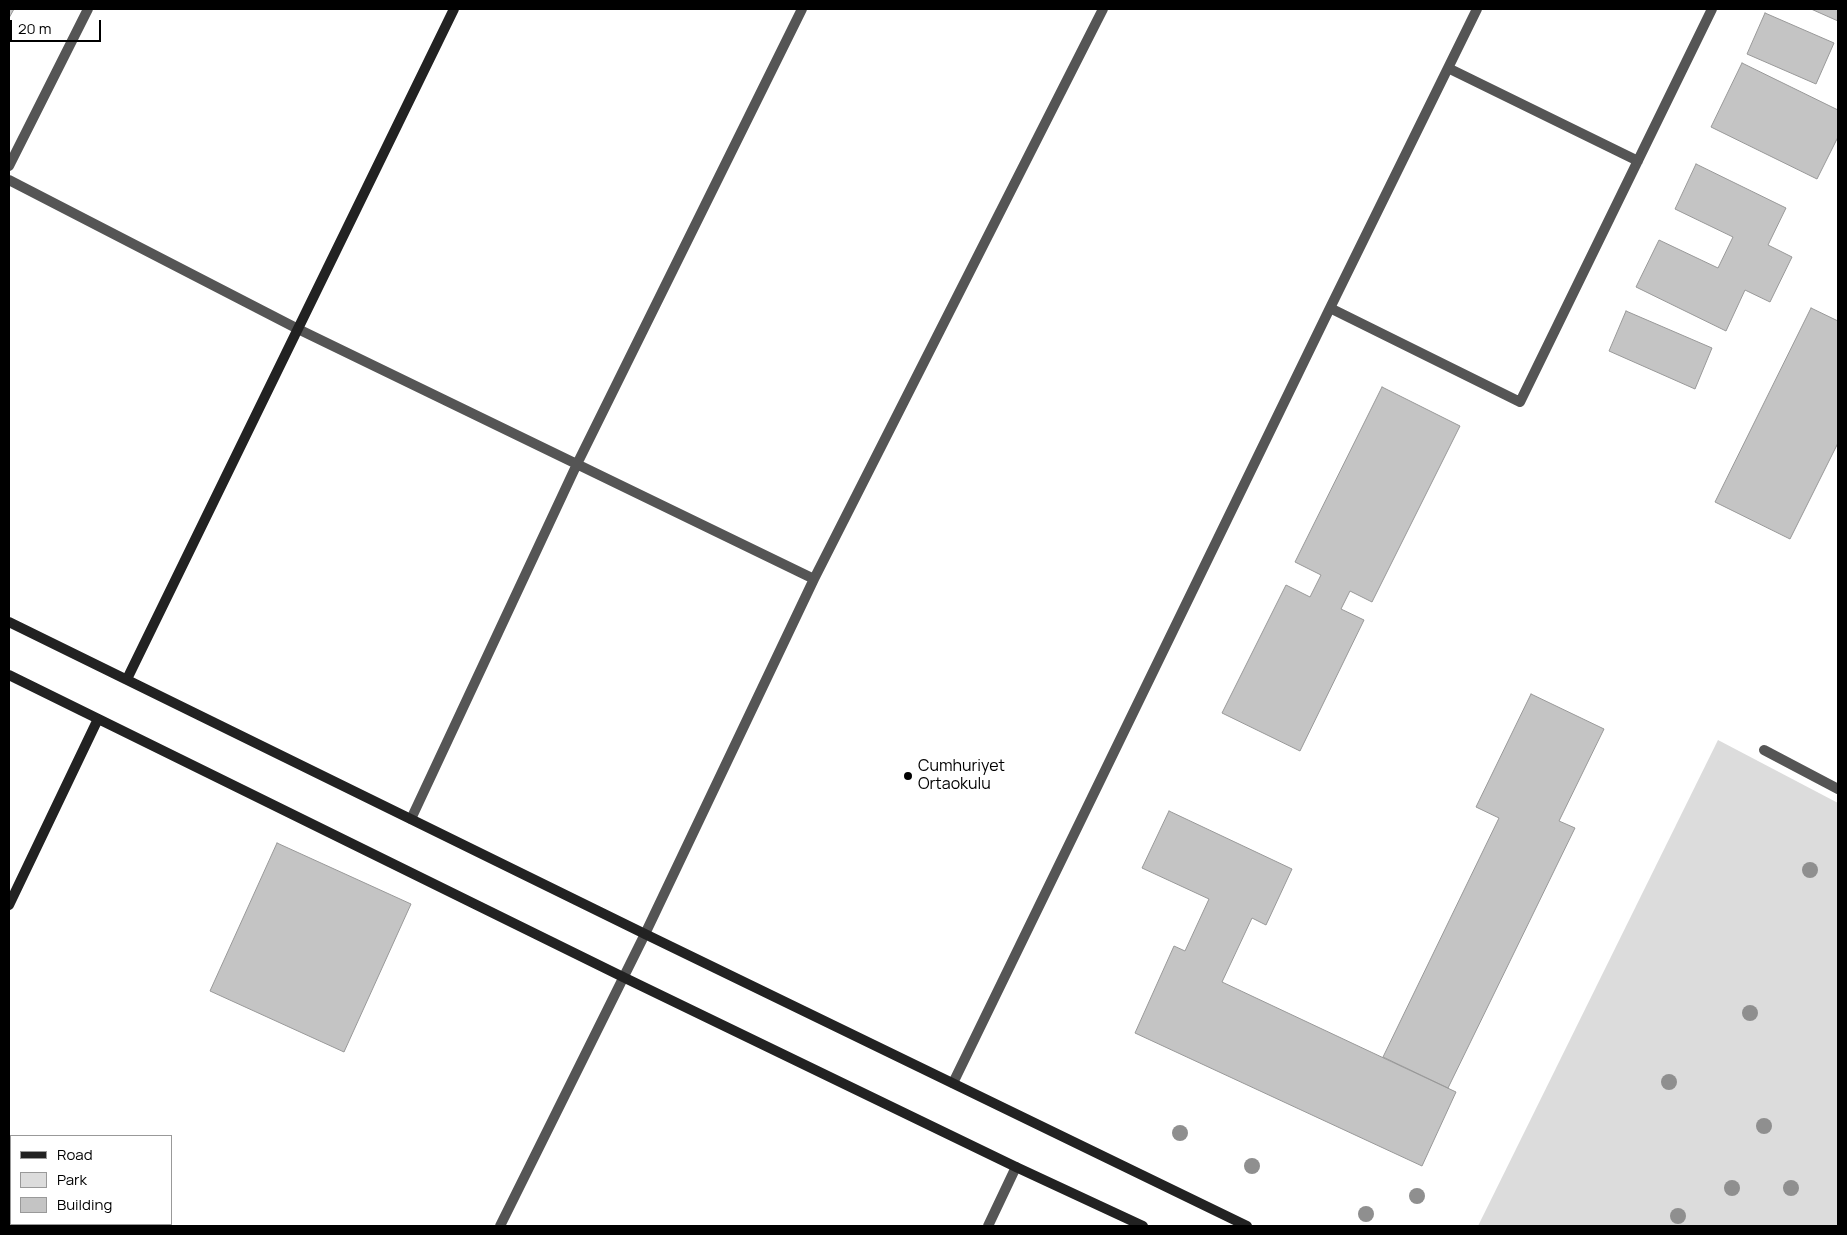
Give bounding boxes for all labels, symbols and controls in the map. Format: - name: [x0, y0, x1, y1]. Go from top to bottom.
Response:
- scale bar: [12, 10, 104, 42]
- text: 20 m: [18, 18, 51, 39]
- place label: Cumhuriyet Ortaokulu: [918, 757, 1005, 795]
- marker: Cumhuriyet Ortaokulu: [902, 770, 914, 782]
- legend: [10, 1135, 172, 1225]
- text: Road: [57, 1144, 93, 1165]
- text: Park: [57, 1169, 87, 1190]
- text: Building: [57, 1194, 112, 1215]

